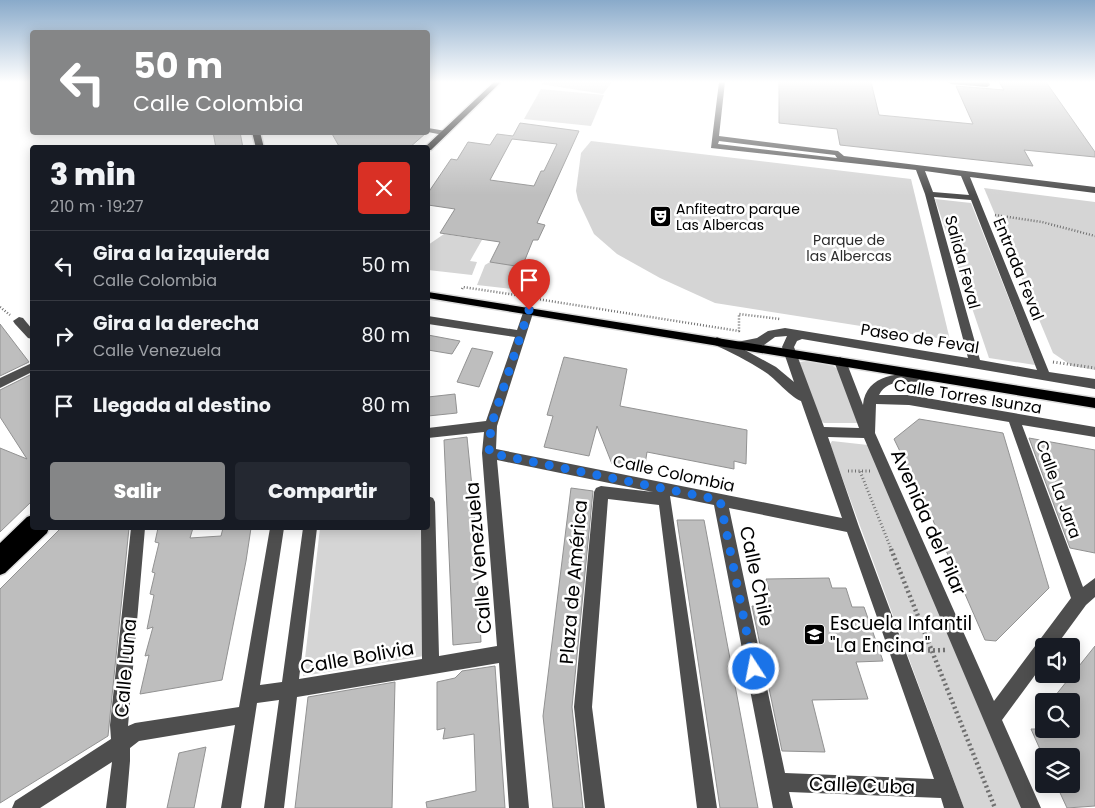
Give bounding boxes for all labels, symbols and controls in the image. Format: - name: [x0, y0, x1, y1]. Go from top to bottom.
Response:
- text: 50 m: [133, 41, 223, 90]
- icon: left: [50, 50, 115, 115]
- text: Calle Colombia: [133, 88, 304, 119]
- text: 3 min: [50, 153, 136, 196]
- button: close: [358, 162, 410, 214]
- text: 210 m · 19:27: [50, 195, 144, 218]
- place label: Anfiteatro parque Las Albercas: [676, 199, 800, 235]
- theatre icon: Anfiteatro parque Las Albercas: [648, 205, 672, 229]
- street label: Salida Feval: [939, 213, 986, 311]
- street label: Entrada Feval: [988, 214, 1050, 324]
- park label: Parque de las Albercas: [806, 230, 892, 266]
- text: Gira a la izquierda: [93, 240, 270, 267]
- icon: left: [50, 252, 78, 280]
- text: 50 m: [361, 252, 410, 279]
- pin: [508, 259, 550, 310]
- icon: arrive: [515, 266, 543, 294]
- text: Calle Colombia: [93, 269, 217, 292]
- text: Gira a la derecha: [93, 310, 259, 337]
- street label: Paseo de Feval: [859, 318, 981, 359]
- icon: right: [50, 322, 78, 350]
- text: 80 m: [361, 322, 410, 349]
- text: Calle Venezuela: [93, 339, 221, 362]
- street label: Calle Torres Isunza: [892, 373, 1044, 420]
- icon: arrive: [50, 392, 78, 420]
- text: Llegada al destino: [93, 392, 271, 419]
- text: 80 m: [361, 392, 410, 419]
- street label: Calle La Jara: [1030, 437, 1087, 542]
- street label: Avenida del Pilar: [884, 445, 973, 600]
- street label: Calle Colombia: [611, 449, 737, 498]
- button: Salir: [50, 462, 225, 520]
- button: Compartir: [235, 462, 410, 520]
- street label: Calle Venezuela: [458, 481, 499, 635]
- street label: Plaza de América: [553, 499, 594, 665]
- street label: Calle Chile: [733, 524, 780, 629]
- place label: Escuela Infantil "La Encina": [830, 610, 972, 659]
- street label: Calle Luna: [108, 618, 143, 719]
- school or university icon: Escuela Infantil "La Encina": [802, 622, 826, 646]
- street label: Calle Bolivia: [298, 634, 416, 681]
- map controls: [1035, 638, 1080, 793]
- button: sound: [1035, 638, 1080, 683]
- position arrow: [727, 642, 779, 694]
- button: search: [1035, 693, 1080, 738]
- button: layers: [1035, 748, 1080, 793]
- street label: Calle Cuba: [808, 770, 916, 801]

